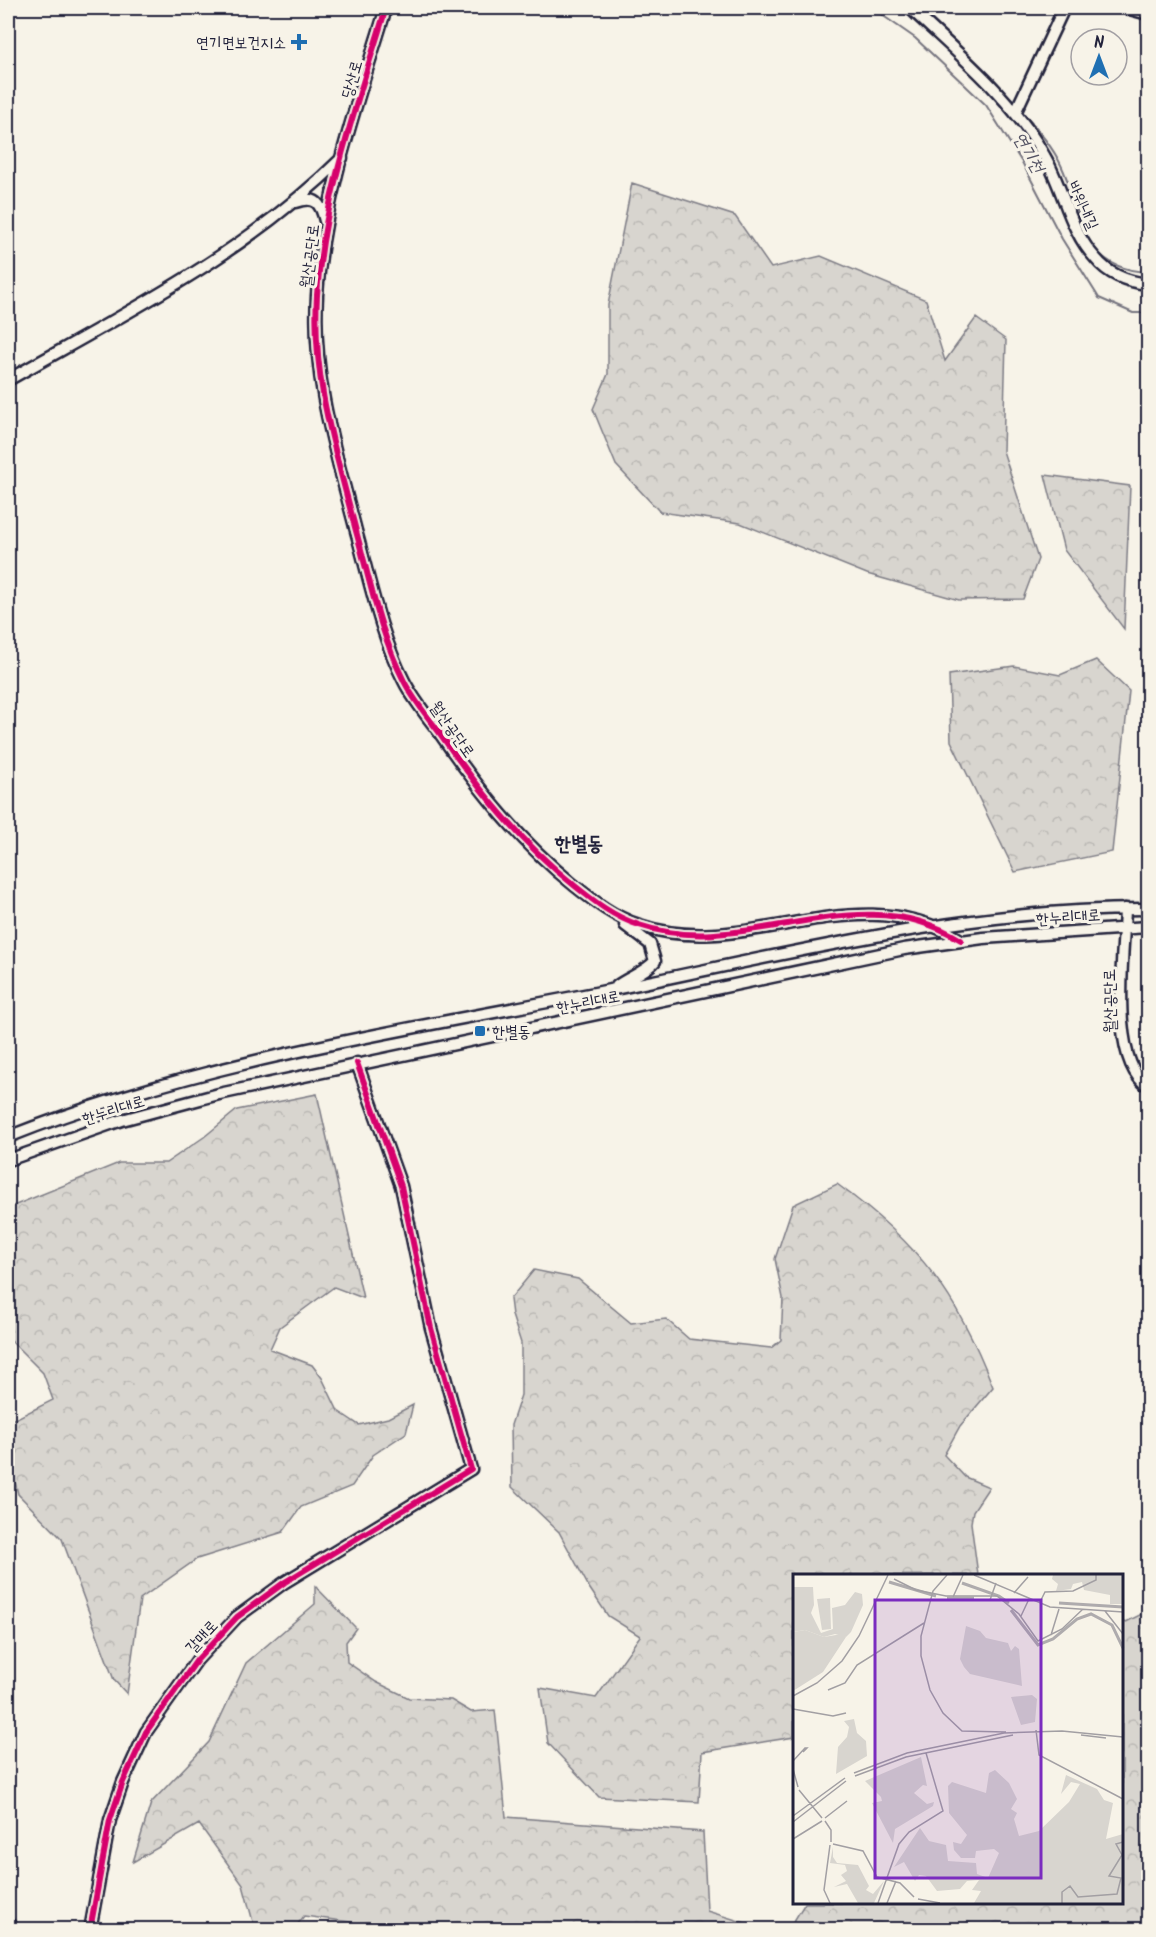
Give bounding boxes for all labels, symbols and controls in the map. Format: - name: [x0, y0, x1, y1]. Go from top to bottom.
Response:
- north arrow: [1069, 27, 1129, 87]
- place label: 연기면보건지소: [196, 31, 286, 56]
- text: N: [1094, 31, 1104, 56]
- marker: 연기면보건지소: [290, 33, 308, 51]
- street label: 당산로: [335, 57, 370, 101]
- water label: 연기천: [1004, 127, 1052, 180]
- street label: 바위내길: [1061, 177, 1105, 234]
- street label: 월산공단로: [294, 223, 327, 290]
- street label: 월산공단로: [423, 696, 480, 763]
- district label: 한별동: [554, 829, 603, 861]
- street label: 한누리대로: [1035, 903, 1101, 932]
- street label: 월산공단로: [1097, 969, 1124, 1033]
- street label: 한누리대로: [554, 984, 622, 1021]
- place label: 한별동: [492, 1020, 531, 1045]
- marker: 한별동: [473, 1024, 487, 1038]
- street label: 한누리대로: [79, 1089, 148, 1132]
- inset map: [793, 1574, 1123, 1904]
- street label: 갈매로: [180, 1614, 224, 1660]

